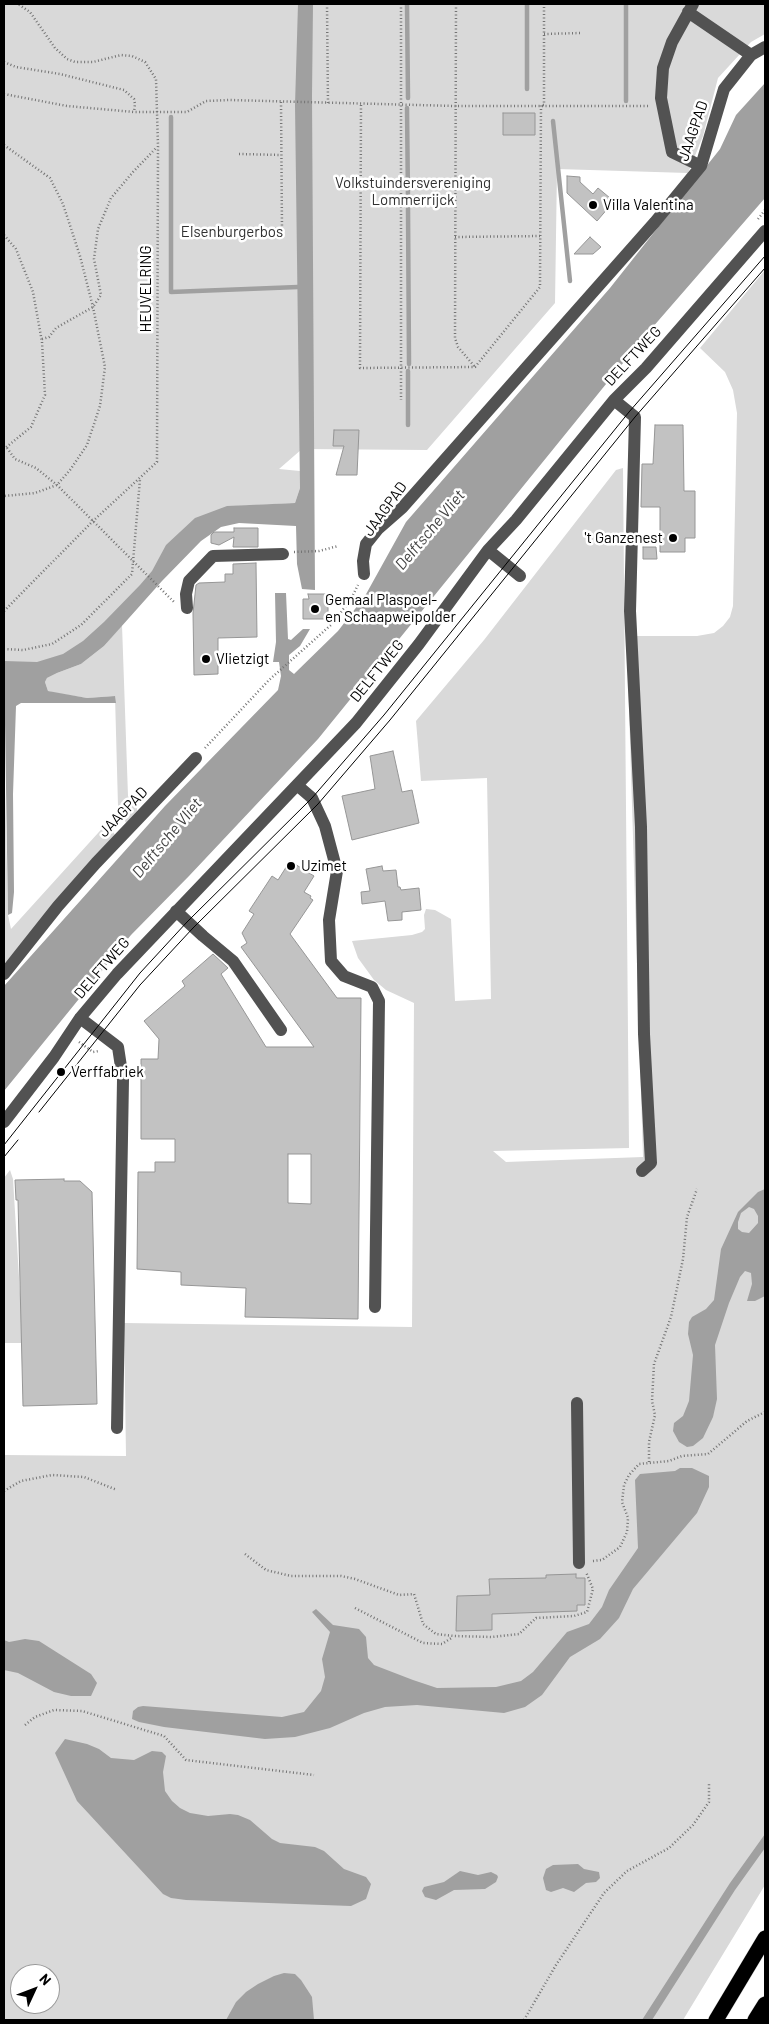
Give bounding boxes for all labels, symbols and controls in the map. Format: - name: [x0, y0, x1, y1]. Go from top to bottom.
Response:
- street label: JAAGPAD: [674, 98, 712, 164]
- park label: Volkstuindersvereniging Lommerrijck: [335, 174, 491, 209]
- place label: Villa Valentina: [603, 196, 694, 214]
- marker: Villa Valentina: [587, 199, 599, 211]
- park label: Elsenburgerbos: [181, 223, 283, 241]
- street label: HEUVELRING: [137, 245, 155, 333]
- street label: DELFTWEG: [601, 322, 665, 390]
- street label: JAAGPAD: [359, 478, 411, 540]
- water label: Delftsche Vliet: [391, 486, 469, 574]
- place label: 't Ganzenest: [585, 529, 663, 547]
- marker: 't Ganzenest: [667, 532, 679, 544]
- place label: Gemaal Plaspoel- en Schaapweipolder: [325, 591, 456, 626]
- marker: Gemaal Plaspoel- en Schaapweipolder: [309, 603, 321, 615]
- street label: DELFTWEG: [346, 636, 408, 706]
- place label: Vlietzigt: [216, 650, 269, 668]
- marker: Vlietzigt: [200, 653, 212, 665]
- street label: JAAGPAD: [95, 783, 151, 841]
- water label: Delftsche Vliet: [128, 794, 206, 882]
- place label: Uzimet: [301, 857, 347, 875]
- marker: Uzimet: [285, 860, 297, 872]
- street label: DELFTWEG: [71, 934, 133, 1002]
- place label: Verffabriek: [71, 1063, 144, 1081]
- marker: Verffabriek: [55, 1066, 67, 1078]
- north arrow: [10, 1964, 60, 2014]
- text: N: [36, 1970, 55, 1988]

